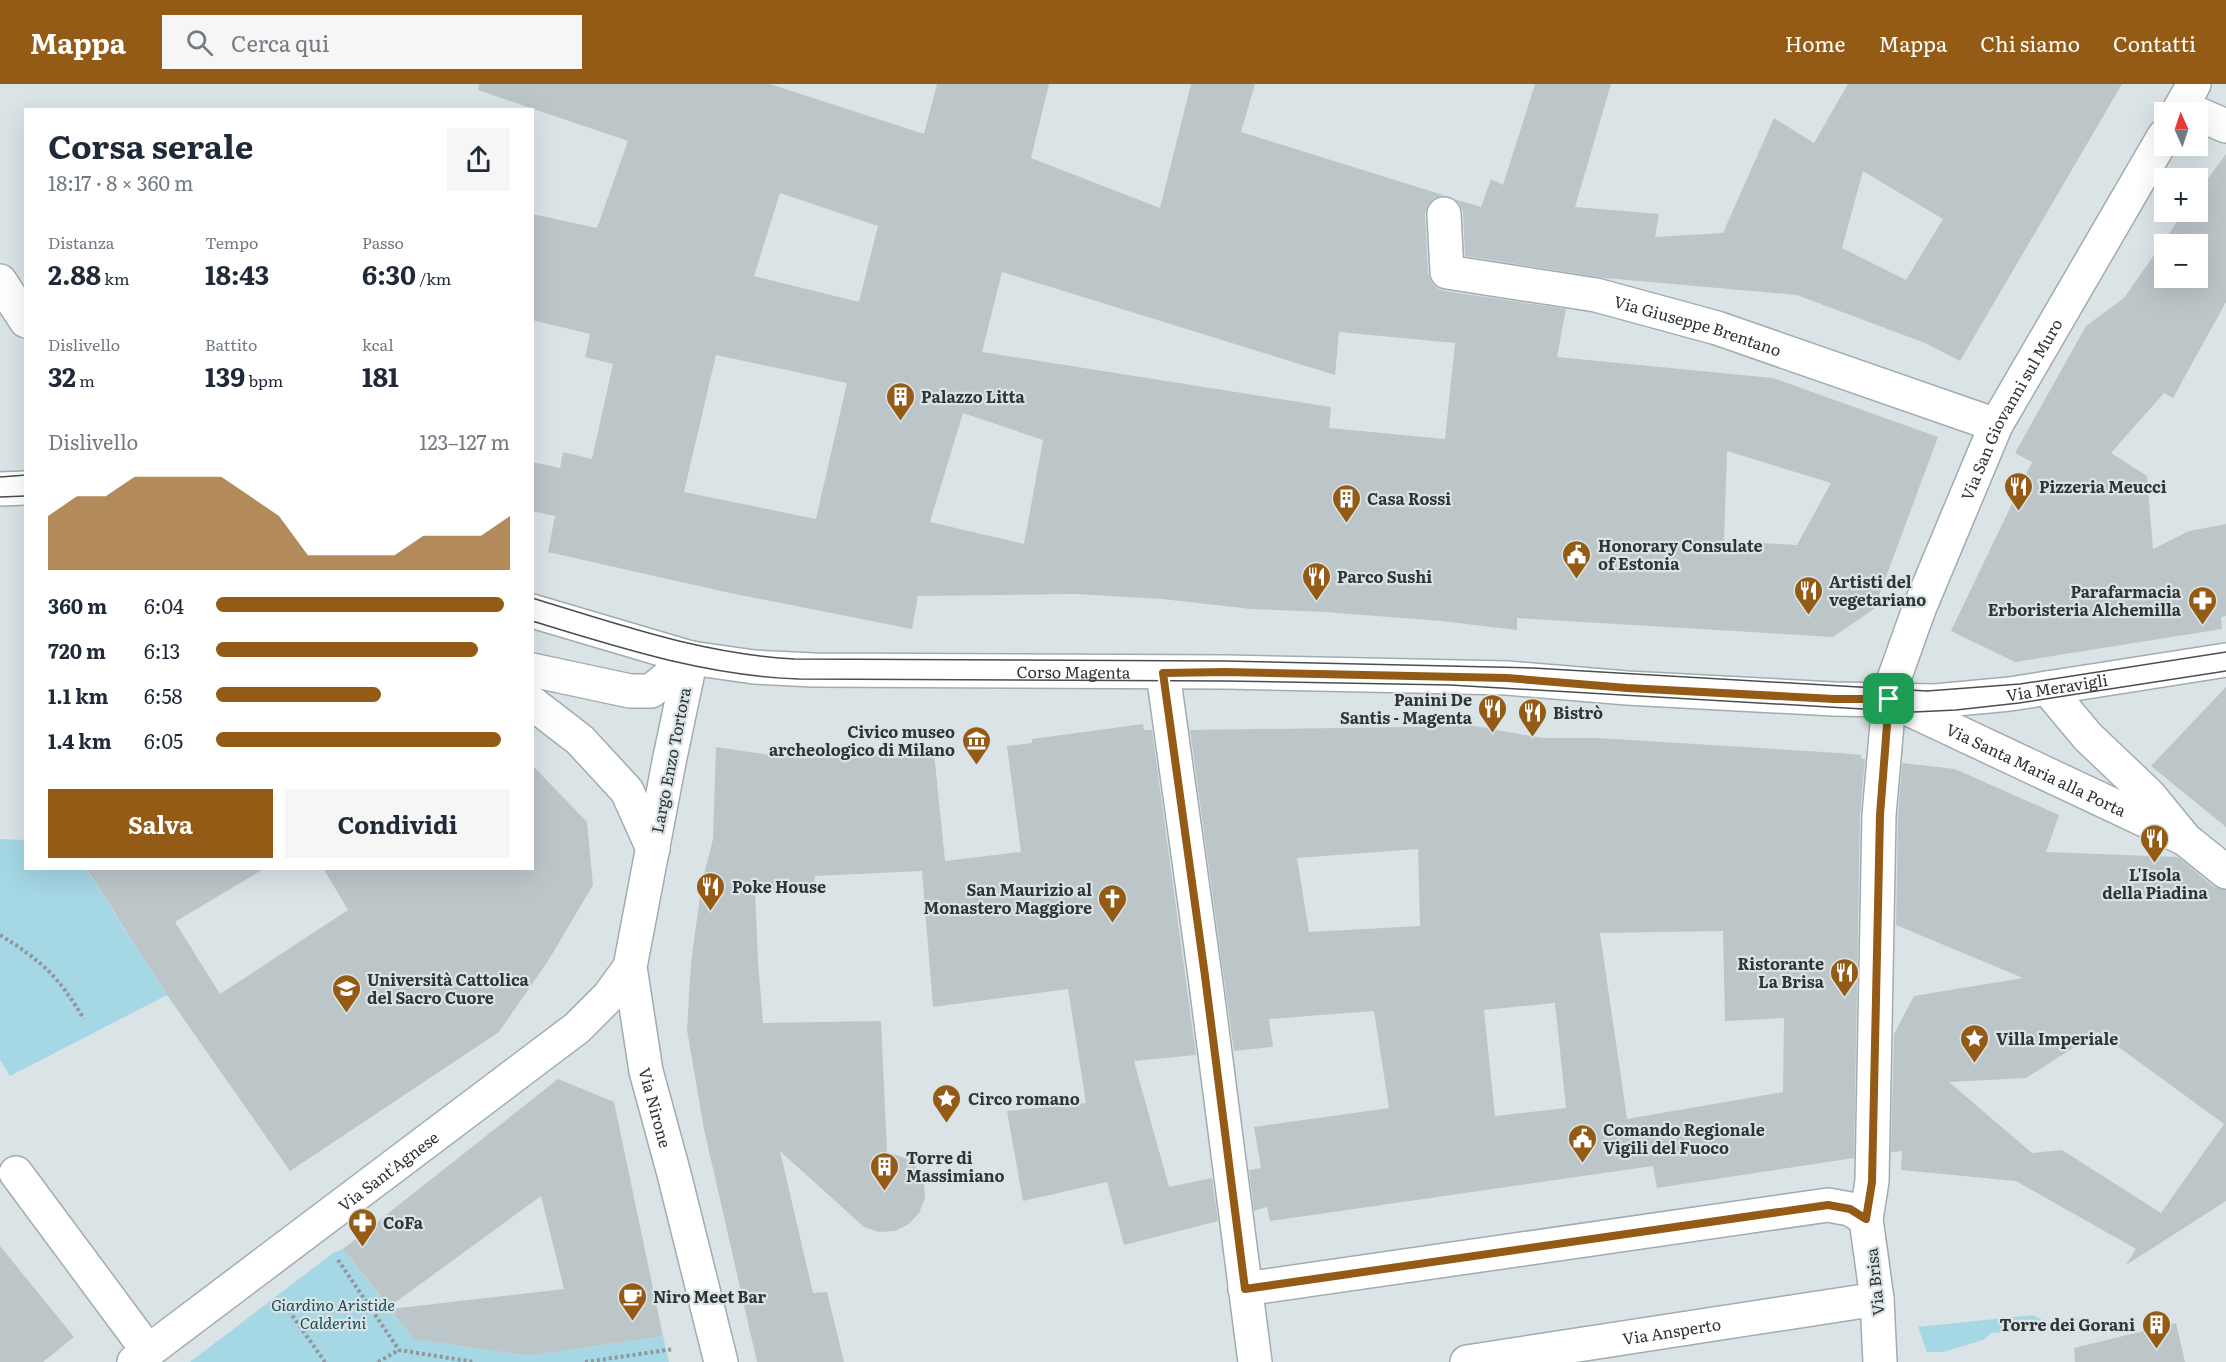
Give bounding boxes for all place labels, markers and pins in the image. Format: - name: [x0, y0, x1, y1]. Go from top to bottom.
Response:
- building icon: Palazzo Litta: [884, 380, 916, 422]
- place label: Palazzo Litta: [921, 384, 1026, 408]
- restaurant icon: Pizzeria Meucci: [2002, 470, 2034, 512]
- place label: Pizzeria Meucci: [2039, 474, 2167, 498]
- building icon: Casa Rossi: [1330, 482, 1362, 524]
- place label: Casa Rossi: [1367, 486, 1451, 510]
- place label: Honorary Consulate of Estonia: [1598, 533, 1763, 575]
- public building icon: Honorary Consulate of Estonia: [1561, 538, 1593, 580]
- restaurant icon: Parco Sushi: [1300, 560, 1332, 602]
- place label: Parco Sushi: [1337, 564, 1432, 588]
- place label: Artisti del vegetariano: [1829, 569, 1926, 611]
- restaurant icon: Artisti del vegetariano: [1792, 574, 1824, 616]
- place label: Parafarmacia Erboristeria Alchemilla: [1988, 579, 2182, 621]
- pharmacy icon: Parafarmacia Erboristeria Alchemilla: [2186, 584, 2218, 626]
- pin: [1863, 673, 1914, 724]
- place label: Panini De Santis - Magenta: [1340, 687, 1473, 729]
- restaurant icon: Panini De Santis - Magenta: [1477, 692, 1509, 734]
- restaurant icon: Bistrò: [1516, 696, 1548, 738]
- place label: Bistrò: [1553, 700, 1603, 724]
- place label: Civico museo archeologico di Milano: [769, 719, 955, 761]
- museum icon: Civico museo archeologico di Milano: [960, 724, 992, 766]
- restaurant icon: L'Isola della Piadina: [2139, 822, 2171, 864]
- place label: L'Isola della Piadina: [2102, 862, 2209, 904]
- restaurant icon: Poke House: [695, 870, 727, 912]
- place label: Poke House: [732, 874, 826, 898]
- place label: San Maurizio al Monastero Maggiore: [924, 877, 1092, 919]
- church icon: San Maurizio al Monastero Maggiore: [1097, 882, 1129, 924]
- place label: Ristorante La Brisa: [1737, 951, 1825, 993]
- restaurant icon: Ristorante La Brisa: [1829, 956, 1861, 998]
- place label: Università Cattolica del Sacro Cuore: [367, 967, 530, 1009]
- school or university icon: Università Cattolica del Sacro Cuore: [330, 972, 362, 1014]
- place icon: Villa Imperiale: [1959, 1022, 1991, 1064]
- place label: Villa Imperiale: [1996, 1026, 2118, 1050]
- place icon: Circo romano: [931, 1082, 963, 1124]
- place label: Circo romano: [968, 1086, 1080, 1110]
- place label: Comando Regionale Vigili del Fuoco: [1603, 1117, 1765, 1159]
- public building icon: Comando Regionale Vigili del Fuoco: [1566, 1122, 1598, 1164]
- place label: Torre di Massimiano: [906, 1145, 1004, 1187]
- building icon: Torre di Massimiano: [869, 1150, 901, 1192]
- pharmacy icon: CoFa: [346, 1206, 378, 1248]
- place label: CoFa: [383, 1210, 424, 1234]
- cafe icon: Niro Meet Bar: [616, 1280, 648, 1322]
- place label: Niro Meet Bar: [653, 1284, 766, 1308]
- building icon: Torre dei Gorani: [2140, 1308, 2172, 1350]
- place label: Torre dei Gorani: [2000, 1312, 2135, 1336]

